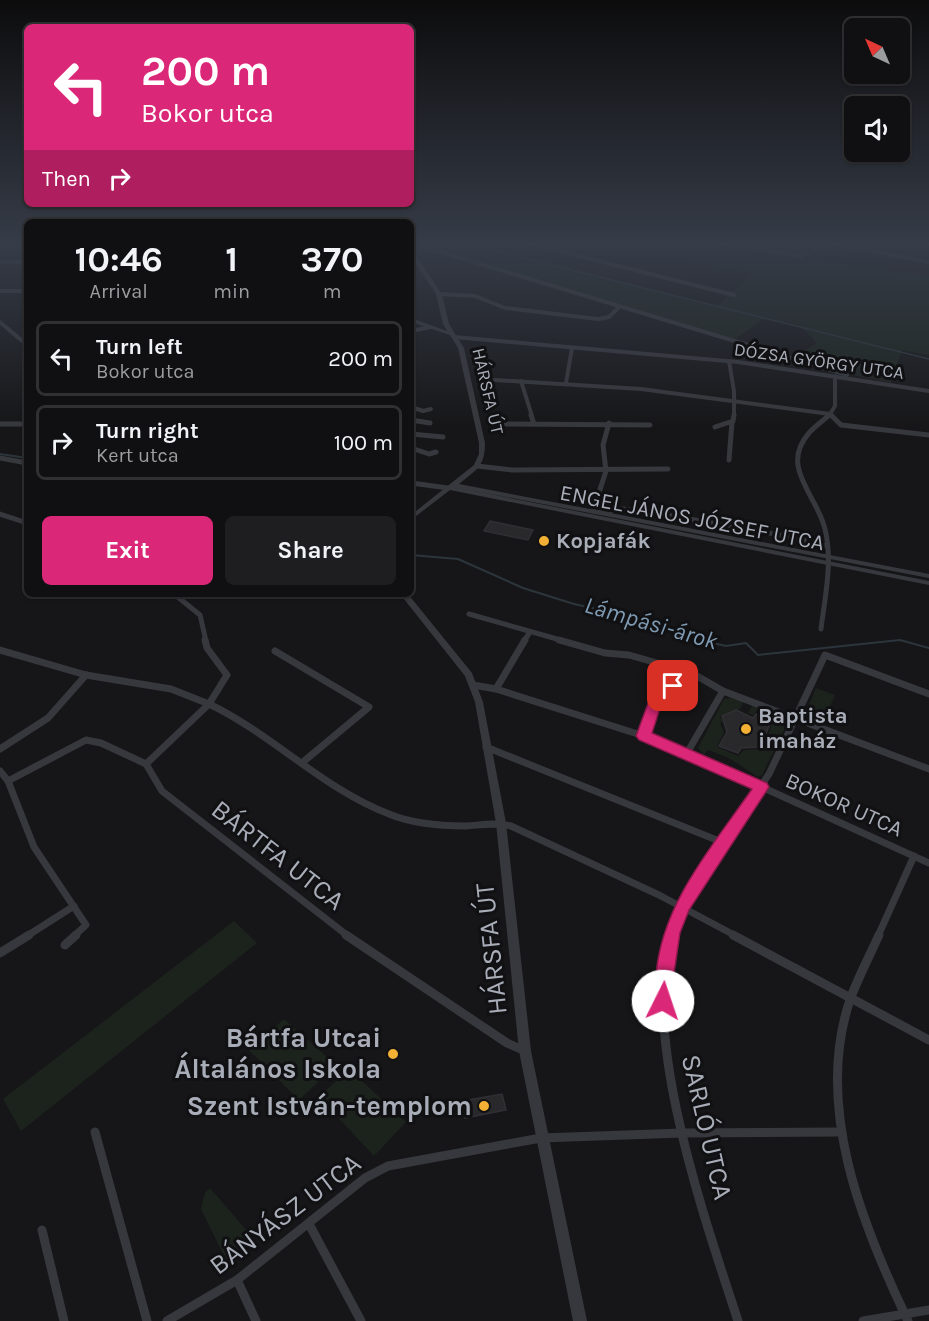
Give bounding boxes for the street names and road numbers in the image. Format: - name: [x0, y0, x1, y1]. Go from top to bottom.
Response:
- street label: DÓZSA GYÖRGY UTCA: [733, 337, 906, 384]
- street label: HÁRSFA ÚT: [467, 345, 510, 436]
- street label: ENGEL JÁNOS JÓZSEF UTCA: [558, 479, 827, 556]
- street label: BOKOR UTCA: [781, 768, 907, 843]
- street label: BÁRTFA UTCA: [205, 793, 351, 917]
- street label: HÁRSFA ÚT: [468, 881, 514, 1016]
- street label: SARLÓ UTCA: [675, 1051, 739, 1203]
- street label: BÁNYÁSZ UTCA: [203, 1147, 367, 1281]

